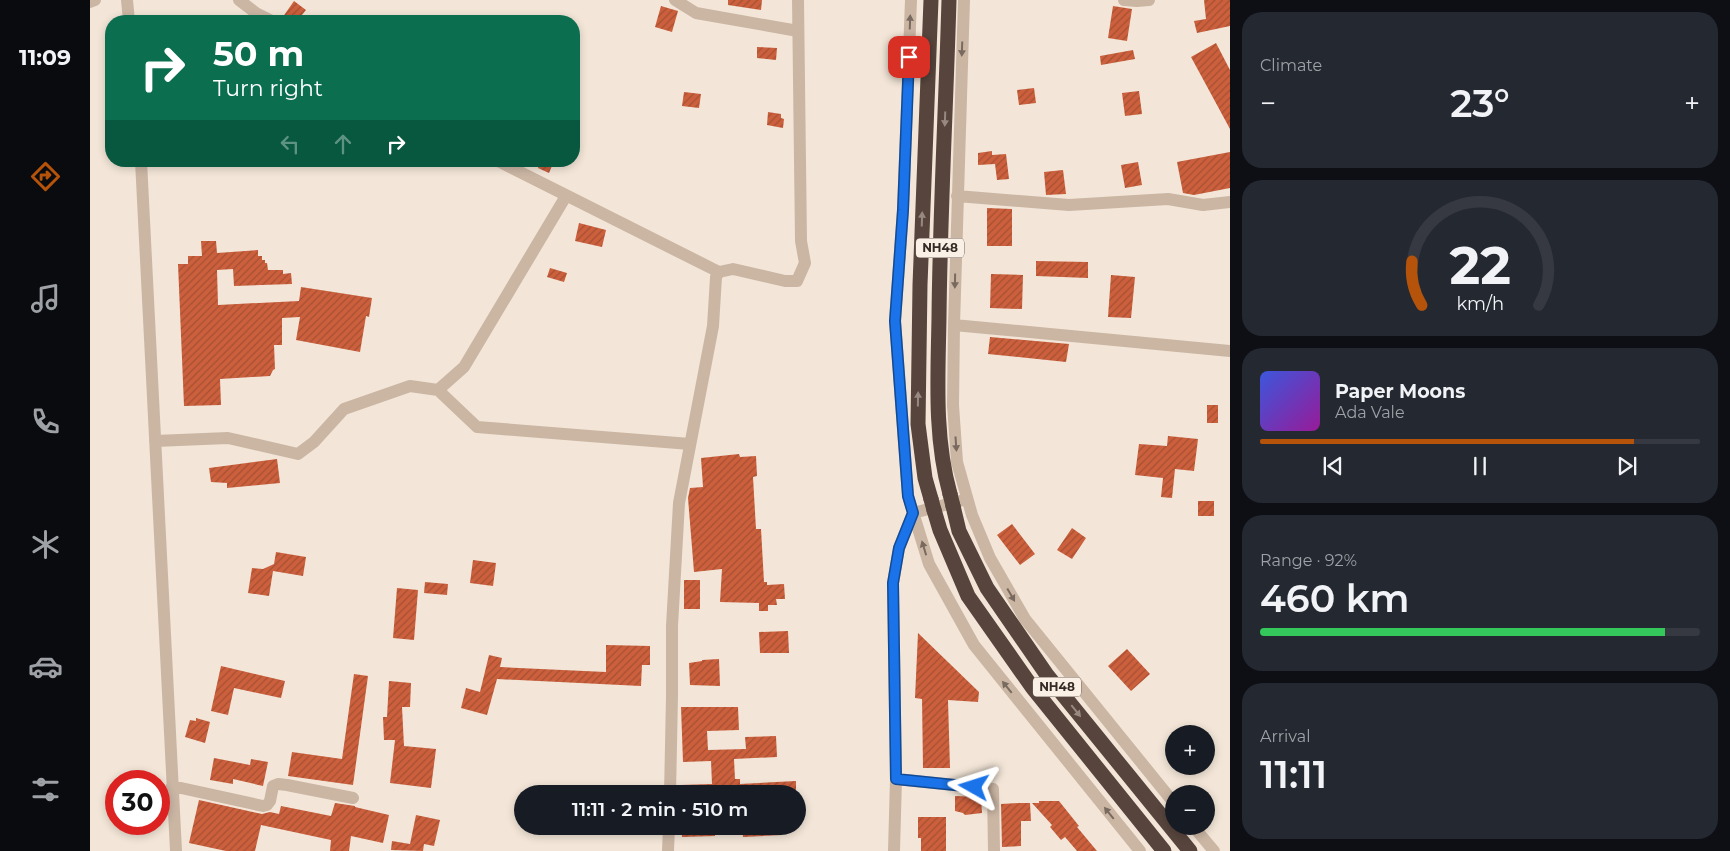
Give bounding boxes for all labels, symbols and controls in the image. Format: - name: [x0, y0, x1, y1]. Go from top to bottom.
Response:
- one-way arrow: [906, 13, 914, 29]
- text: 50 m: [213, 32, 304, 75]
- icon: right: [130, 35, 195, 100]
- pin: [888, 36, 930, 78]
- one-way arrow: [958, 41, 966, 57]
- icon: arrive: [895, 43, 923, 71]
- text: 11:09: [19, 44, 71, 71]
- text: Climate: [1260, 56, 1322, 75]
- text: Turn right: [213, 75, 323, 102]
- text: 23°: [1450, 80, 1510, 127]
- text: −: [1260, 86, 1276, 120]
- text: +: [1684, 86, 1700, 120]
- one-way arrow: [941, 111, 949, 127]
- icon: left: [276, 130, 304, 158]
- icon: ahead: [329, 130, 357, 158]
- icon: right: [382, 130, 410, 158]
- icon: directions: [28, 159, 63, 194]
- one-way arrow: [918, 211, 926, 227]
- text: 22: [1449, 234, 1511, 297]
- road number: NH48: [916, 238, 964, 258]
- one-way arrow: [951, 273, 959, 289]
- icon: music: [28, 281, 63, 316]
- text: km/h: [1456, 293, 1504, 314]
- text: Paper Moons: [1335, 380, 1465, 403]
- one-way arrow: [914, 391, 922, 407]
- text: Ada Vale: [1335, 403, 1405, 422]
- icon: phone: [28, 404, 63, 439]
- one-way arrow: [952, 436, 960, 452]
- icon: previous: [1319, 452, 1347, 480]
- icon: pause: [1466, 452, 1494, 480]
- icon: next: [1613, 452, 1641, 480]
- icon: climate: [28, 527, 63, 562]
- one-way arrow: [919, 541, 927, 556]
- text: Range · 92%: [1260, 551, 1357, 570]
- text: 460 km: [1260, 575, 1410, 622]
- one-way arrow: [1007, 587, 1015, 602]
- icon: car: [28, 649, 63, 684]
- road number: NH48: [1033, 678, 1081, 696]
- one-way arrow: [1002, 680, 1013, 693]
- one-way arrow: [1070, 704, 1081, 717]
- map controls: [1165, 725, 1215, 835]
- button: +: [1165, 725, 1215, 775]
- text: Arrival: [1260, 727, 1310, 746]
- text: 11:11: [1260, 751, 1327, 798]
- position arrow: [947, 760, 999, 812]
- speed limit sign: 30: [105, 770, 170, 835]
- icon: filters: [28, 772, 63, 807]
- button: −: [1165, 785, 1215, 835]
- text: 11:11 · 2 min · 510 m: [572, 798, 748, 821]
- one-way arrow: [1103, 807, 1114, 820]

